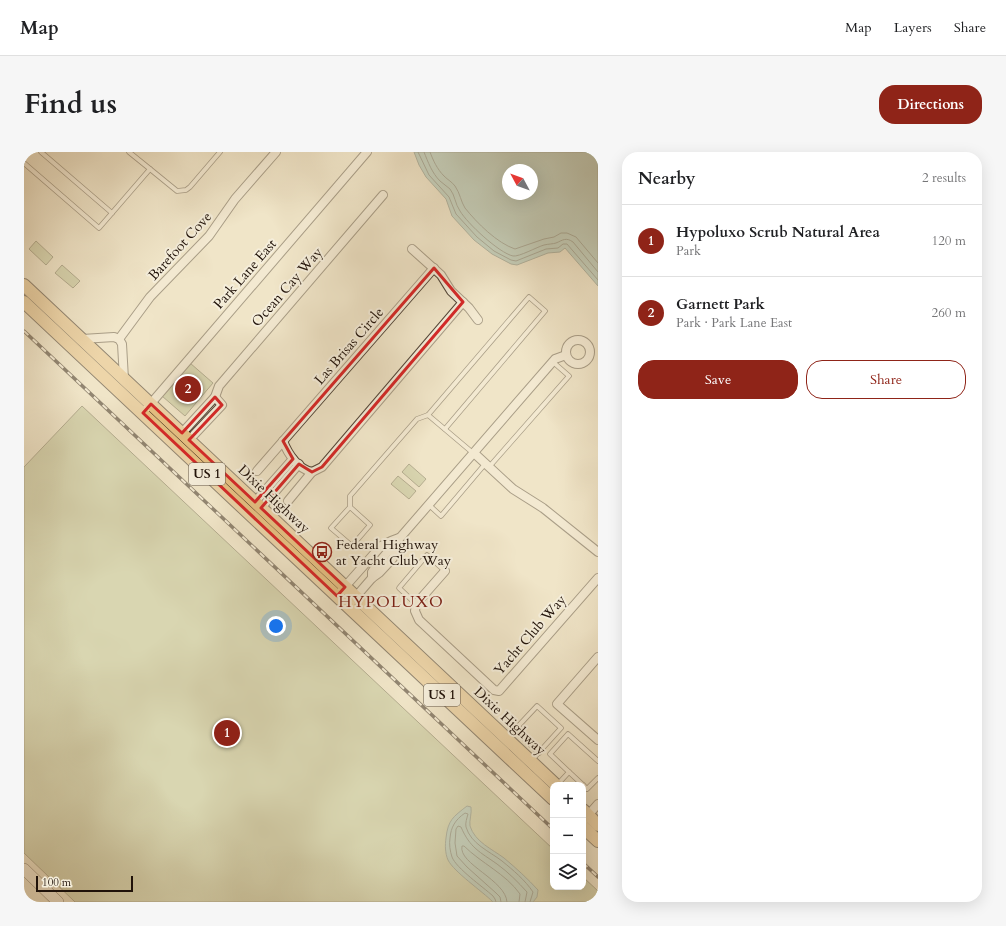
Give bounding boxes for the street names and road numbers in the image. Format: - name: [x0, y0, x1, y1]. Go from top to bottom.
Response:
- street label: Barefoot Cove: [144, 208, 216, 284]
- street label: Park Lane East: [209, 234, 281, 313]
- street label: Ocean Cay Way: [247, 243, 327, 331]
- street label: Las Brisas Circle: [310, 303, 388, 389]
- street label: Dixie Highway: [234, 461, 315, 538]
- road number: US 1: [189, 463, 225, 485]
- street label: Yacht Club Way: [490, 590, 571, 679]
- street label: Dixie Highway: [470, 683, 551, 760]
- road number: US 1: [424, 684, 460, 706]

